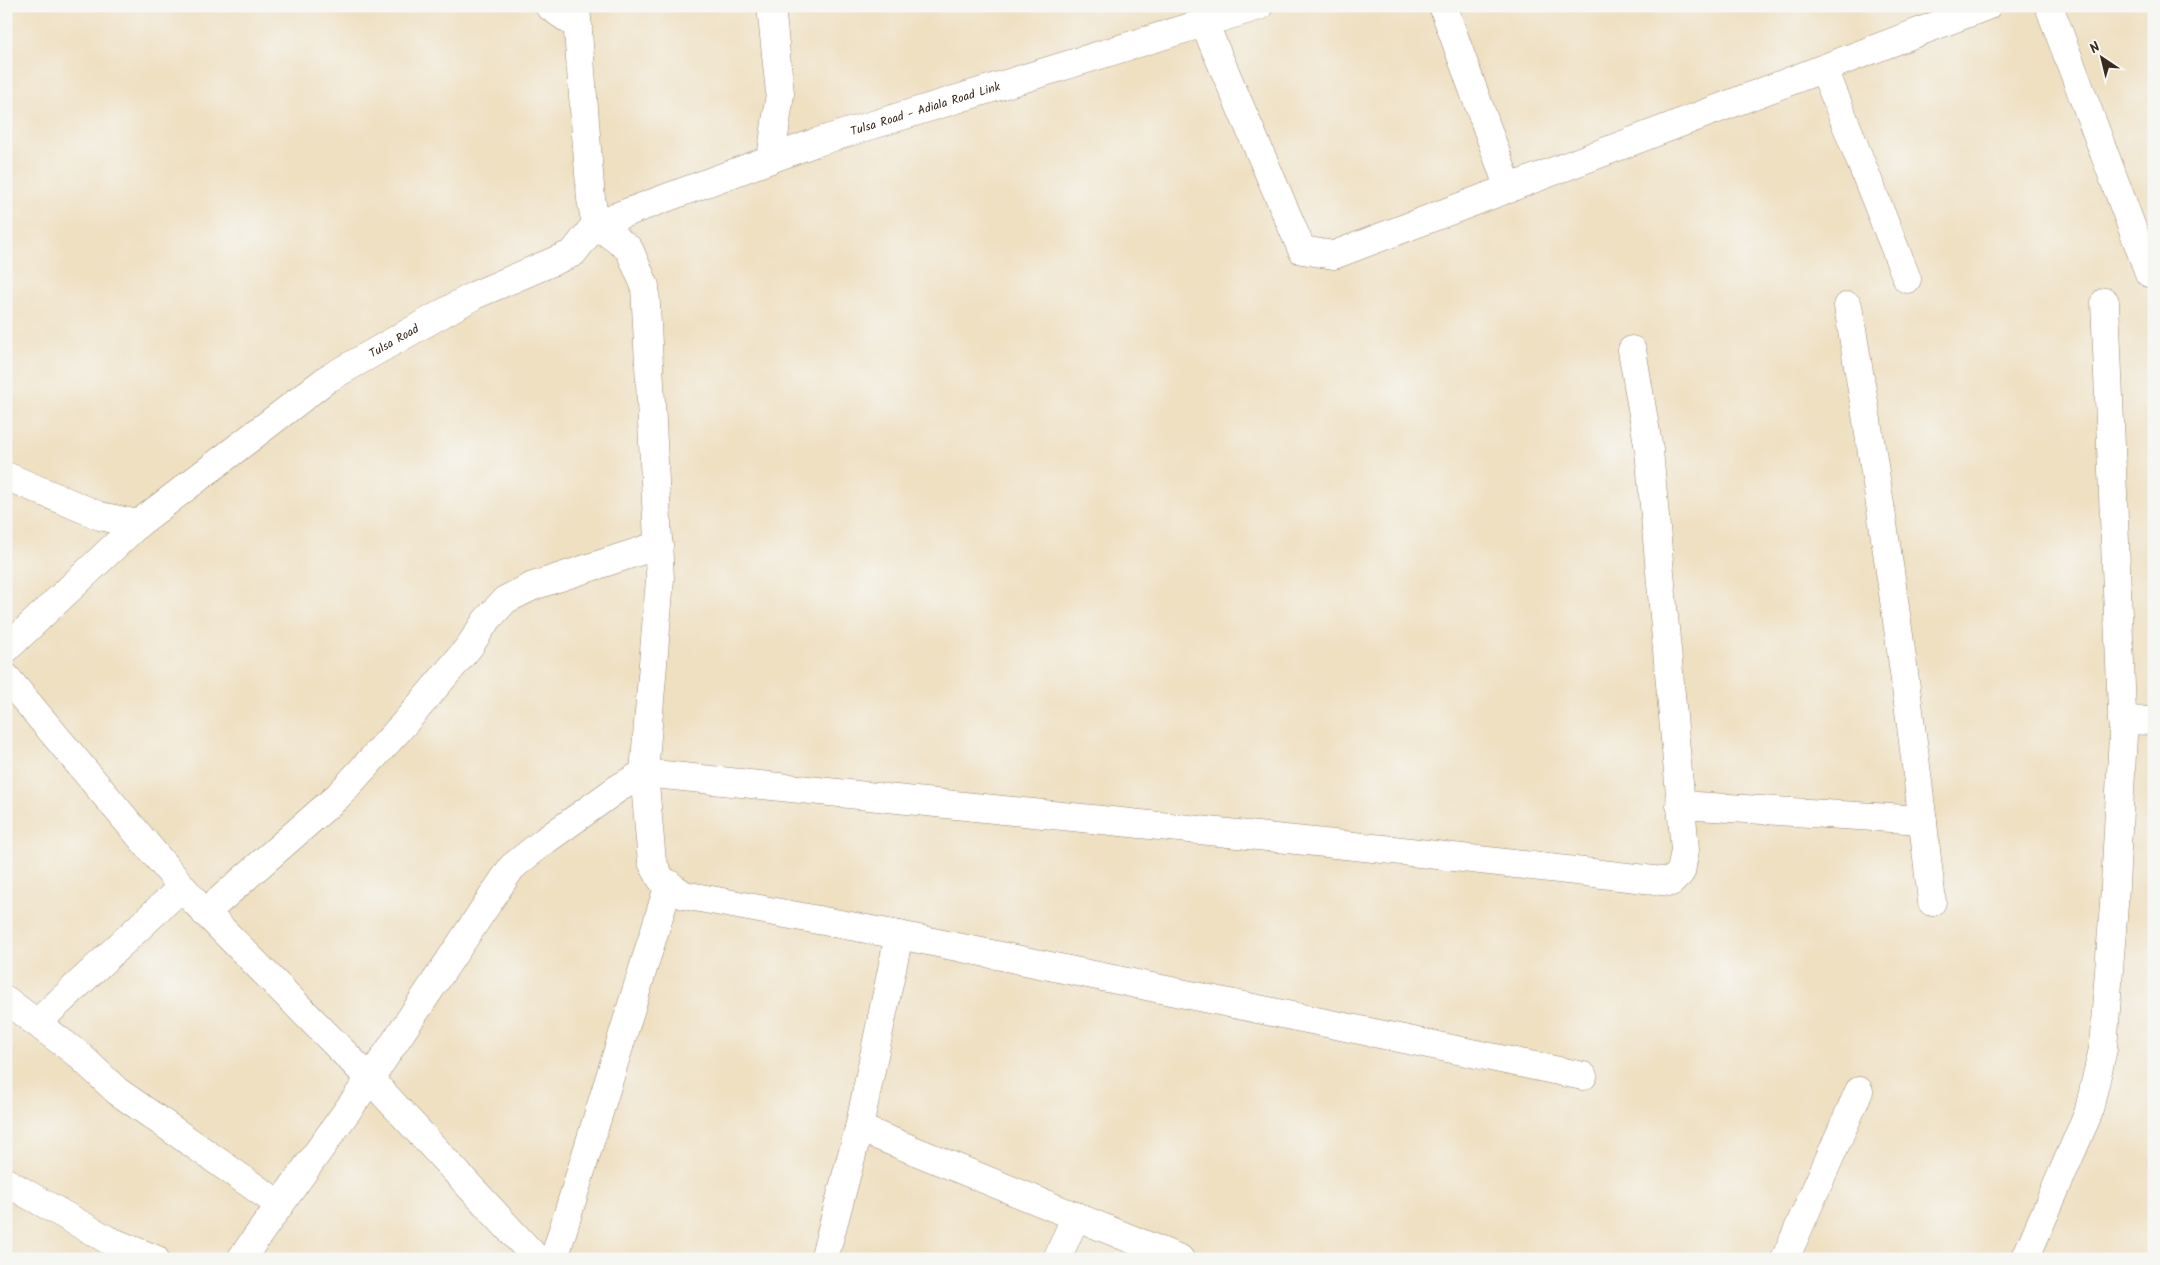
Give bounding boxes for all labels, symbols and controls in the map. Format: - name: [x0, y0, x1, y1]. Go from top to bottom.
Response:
- north arrow: [2078, 32, 2128, 82]
- text: N: [2085, 37, 2105, 60]
- street label: Tulsa Road - Adiala Road Link: [848, 77, 1003, 141]
- street label: Tulsa Road: [366, 319, 423, 363]

